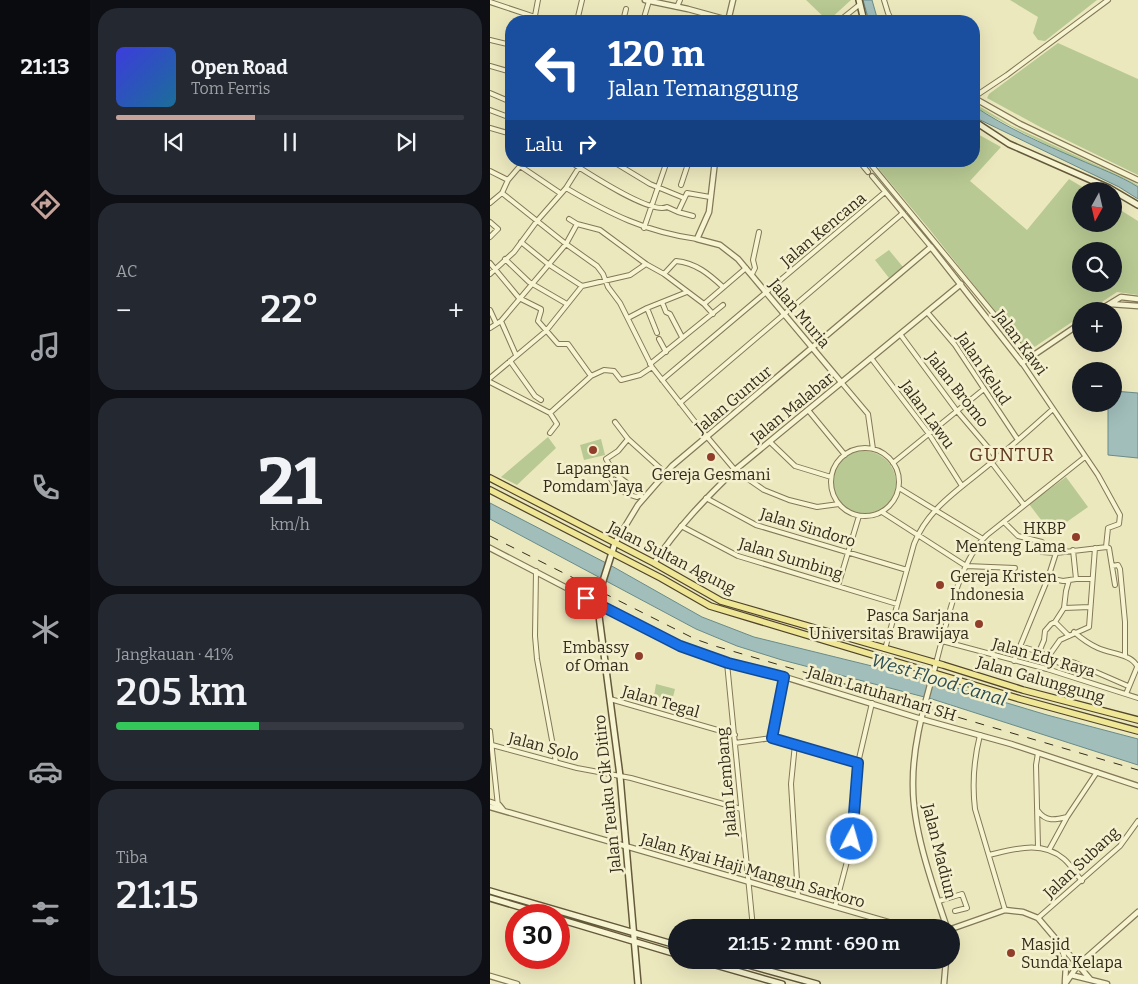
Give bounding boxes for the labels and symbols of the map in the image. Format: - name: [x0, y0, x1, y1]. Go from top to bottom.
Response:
- north arrow: [1072, 182, 1122, 232]
- street label: Jalan Kencana: [776, 188, 870, 271]
- street label: Jalan Muria: [765, 274, 834, 352]
- street label: Jalan Kawi: [989, 305, 1051, 379]
- street label: Jalan Kelud: [952, 327, 1015, 409]
- street label: Jalan Bromo: [922, 347, 993, 431]
- street label: Jalan Guntur: [690, 362, 776, 438]
- street label: Jalan Malabar: [746, 368, 838, 447]
- street label: Jalan Lawu: [896, 376, 959, 452]
- district label: GUNTUR: [969, 443, 1055, 466]
- marker: Lapangan Pomdam Jaya: [587, 444, 599, 456]
- marker: Gereja Gesmani: [705, 451, 717, 463]
- place label: Lapangan Pomdam Jaya: [543, 459, 643, 496]
- place label: Gereja Gesmani: [651, 465, 771, 484]
- street label: Jalan Sindoro: [757, 504, 858, 551]
- street label: Jalan Sultan Agung: [604, 517, 739, 598]
- place label: HKBP Menteng Lama: [955, 519, 1066, 556]
- marker: HKBP Menteng Lama: [1070, 531, 1082, 543]
- street label: Jalan Sumbing: [736, 533, 845, 583]
- place label: Gereja Kristen Indonesia: [950, 567, 1057, 604]
- pin: [565, 577, 607, 619]
- marker: Gereja Kristen Indonesia: [934, 579, 946, 591]
- place label: Pasca Sarjana Universitas Brawijaya: [809, 606, 969, 643]
- marker: Pasca Sarjana Universitas Brawijaya: [973, 618, 985, 630]
- street label: Jalan Edy Raya: [989, 633, 1098, 681]
- place label: Embassy of Oman: [563, 638, 630, 675]
- water label: West Flood Canal: [869, 649, 1010, 711]
- marker: Embassy of Oman: [633, 650, 645, 662]
- street label: Jalan Galunggung: [974, 652, 1107, 707]
- street label: Jalan Latuharhari SH: [804, 662, 958, 725]
- street label: Jalan Tegal: [619, 681, 702, 722]
- street label: Jalan Teuku Cik Ditiro: [590, 714, 625, 875]
- street label: Jalan Lembang: [712, 726, 741, 839]
- street label: Jalan Solo: [505, 728, 581, 765]
- street label: Jalan Madiun: [918, 801, 960, 901]
- position arrow: [825, 812, 877, 864]
- street label: Jalan Subang: [1039, 822, 1123, 903]
- street label: Jalan Kyai Haji Mangun Sarkoro: [637, 829, 867, 912]
- speed limit sign: 30: [505, 904, 570, 969]
- place label: Masjid Sunda Kelapa: [1021, 935, 1123, 972]
- marker: Masjid Sunda Kelapa: [1005, 947, 1017, 959]

